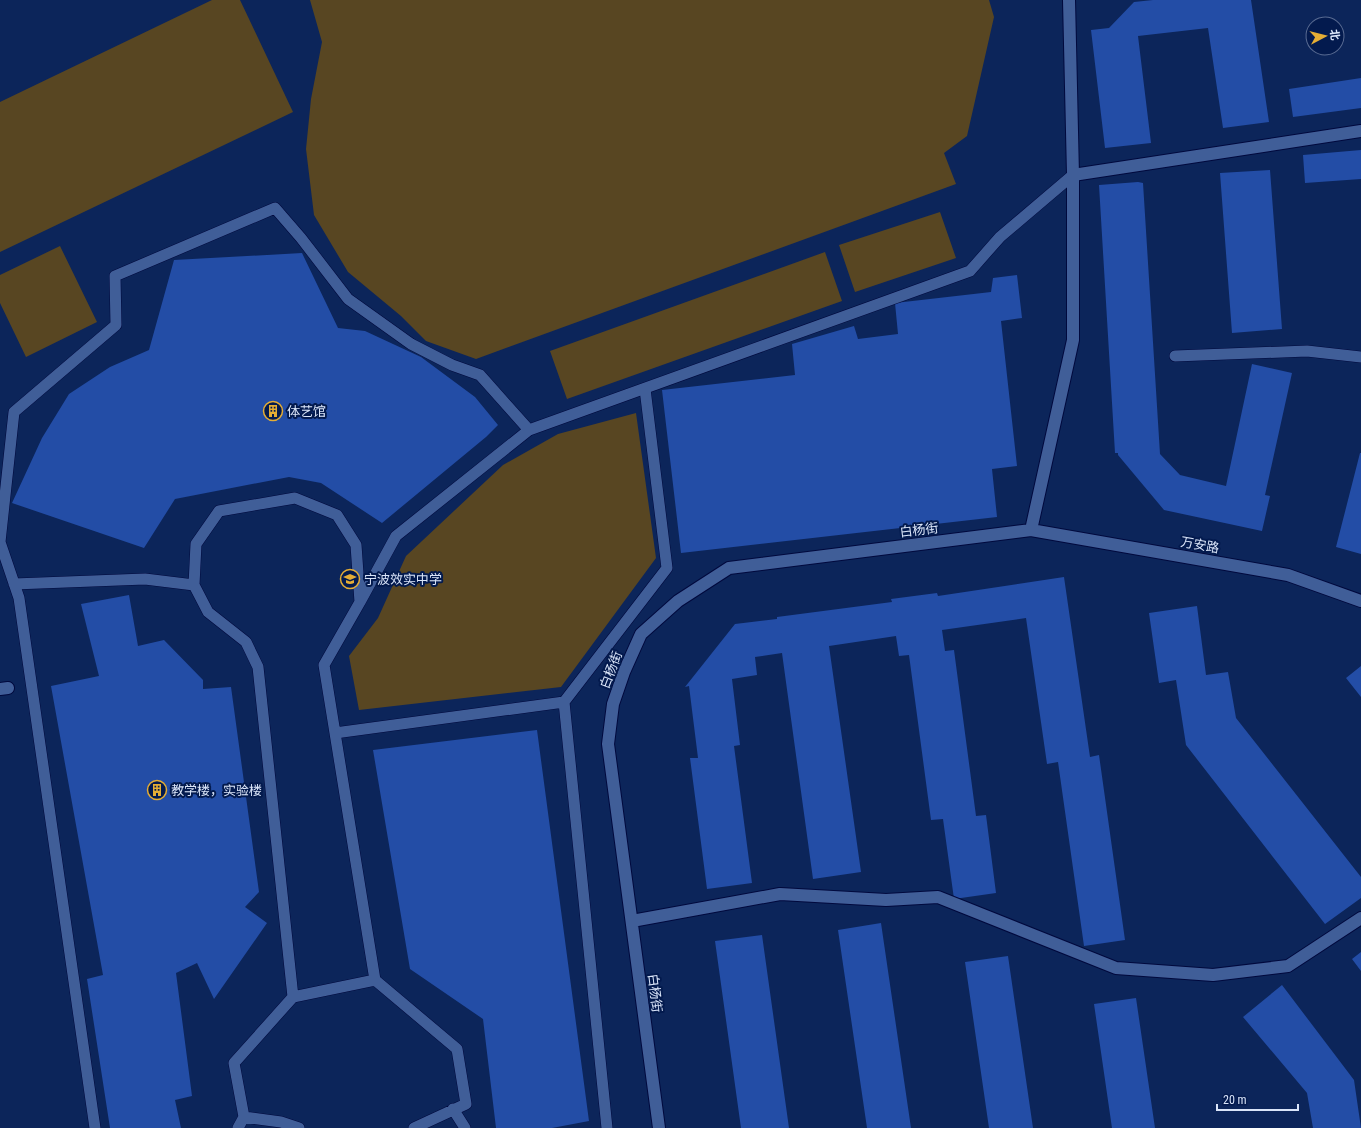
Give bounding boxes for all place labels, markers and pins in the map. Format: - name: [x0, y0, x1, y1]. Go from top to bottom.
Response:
- building icon: 体艺馆: [262, 400, 284, 422]
- place label: 体艺馆: [287, 404, 326, 419]
- school or university icon: 宁波效实中学: [339, 568, 361, 590]
- place label: 宁波效实中学: [364, 572, 442, 587]
- building icon: 教学楼，实验楼: [146, 779, 168, 801]
- place label: 教学楼，实验楼: [171, 783, 262, 798]

